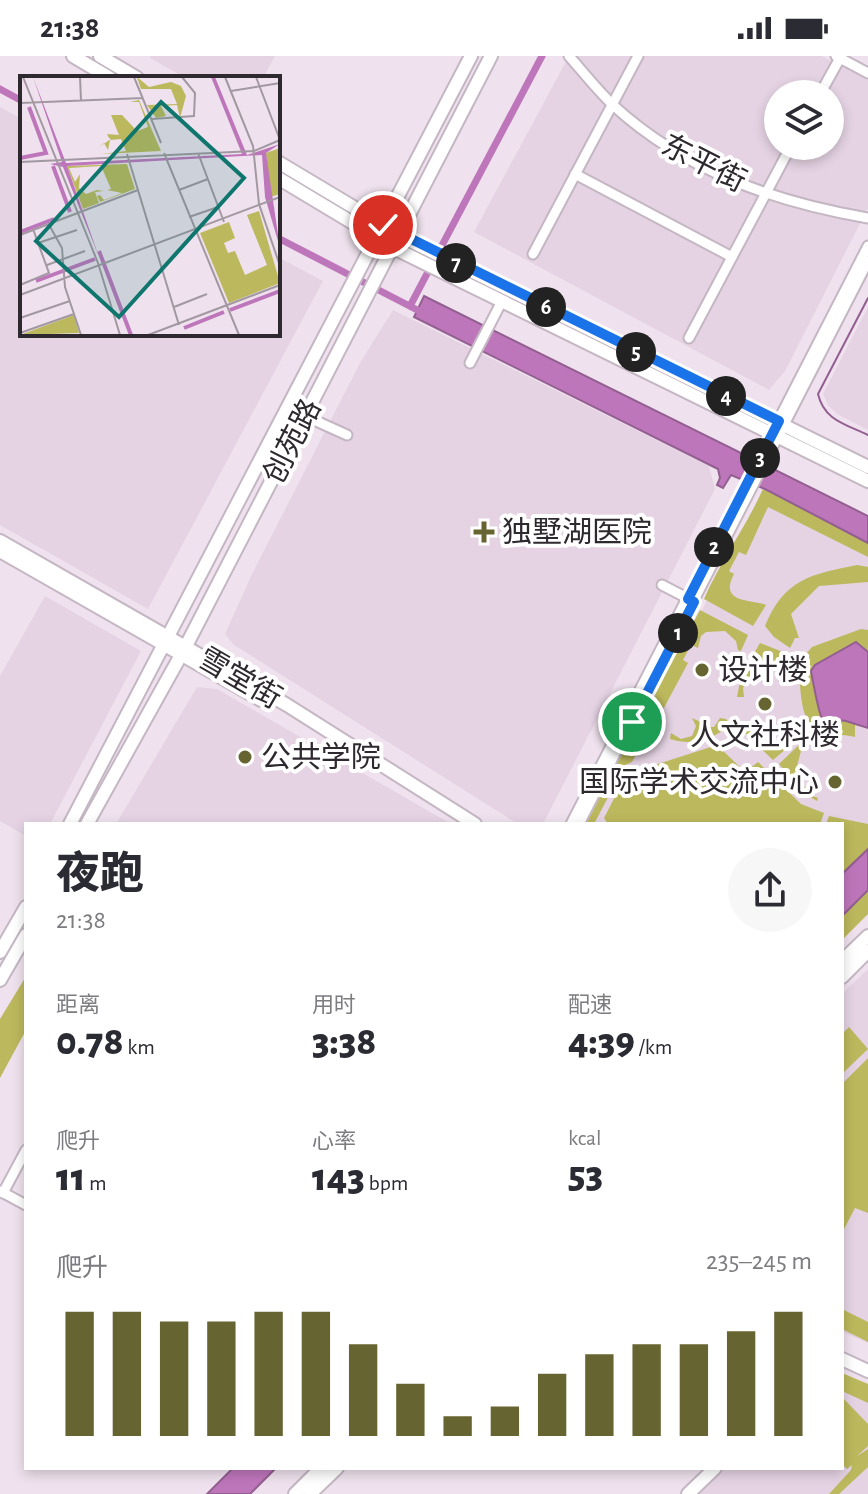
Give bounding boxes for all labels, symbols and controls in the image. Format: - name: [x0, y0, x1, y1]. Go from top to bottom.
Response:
- text: 21:38: [40, 13, 100, 43]
- inset map: [20, 76, 280, 336]
- map controls: [764, 80, 844, 160]
- button: layers: [764, 80, 844, 160]
- street label: 东平街: [657, 128, 751, 198]
- pin: [349, 191, 417, 259]
- icon: check: [361, 203, 405, 247]
- pin: 7: [436, 243, 476, 283]
- text: 7: [451, 252, 461, 274]
- pin: 6: [526, 287, 566, 327]
- text: 6: [541, 296, 551, 318]
- pin: 5: [616, 332, 656, 372]
- text: 5: [631, 341, 641, 363]
- pin: 4: [706, 376, 746, 416]
- text: 4: [720, 385, 732, 407]
- street label: 创苑路: [257, 394, 327, 488]
- pin: 3: [740, 438, 780, 478]
- text: 3: [755, 447, 765, 469]
- place label: 独墅湖医院: [502, 516, 652, 548]
- marker: 独墅湖医院: [473, 521, 495, 543]
- pin: 2: [694, 527, 734, 567]
- text: 2: [709, 536, 719, 558]
- pin: 1: [658, 613, 698, 653]
- text: 1: [674, 622, 682, 644]
- street label: 雪堂街: [193, 642, 287, 714]
- place label: 设计楼: [718, 654, 808, 686]
- marker: 设计楼: [693, 661, 711, 679]
- pin: [598, 688, 666, 756]
- marker: 人文社科楼: [756, 695, 774, 713]
- icon: arrive: [610, 700, 654, 744]
- place label: 人文社科楼: [690, 719, 840, 751]
- place label: 公共学院: [261, 741, 381, 773]
- marker: 公共学院: [236, 748, 254, 766]
- place label: 国际学术交流中心: [579, 766, 819, 798]
- marker: 国际学术交流中心: [826, 773, 844, 791]
- button: share: [728, 848, 812, 932]
- text: 夜跑: [56, 853, 144, 897]
- text: 21:38: [56, 907, 106, 933]
- text: 距离: [56, 994, 100, 1016]
- text: 用时: [312, 994, 356, 1016]
- text: 配速: [568, 994, 612, 1016]
- text: 0.78: [56, 1022, 124, 1062]
- text: 3:38: [312, 1022, 376, 1062]
- text: 4:39: [568, 1022, 635, 1062]
- text: km: [124, 1036, 155, 1058]
- text: /km: [635, 1036, 672, 1058]
- text: kcal: [568, 1127, 602, 1149]
- text: 爬升: [56, 1130, 100, 1152]
- text: 心率: [312, 1130, 356, 1152]
- text: 53: [568, 1155, 603, 1195]
- text: 11: [56, 1158, 85, 1198]
- text: 143: [312, 1158, 365, 1198]
- text: m: [85, 1172, 107, 1194]
- text: bpm: [365, 1172, 408, 1194]
- text: 235–245 m: [706, 1248, 812, 1274]
- text: 爬升: [56, 1255, 108, 1281]

